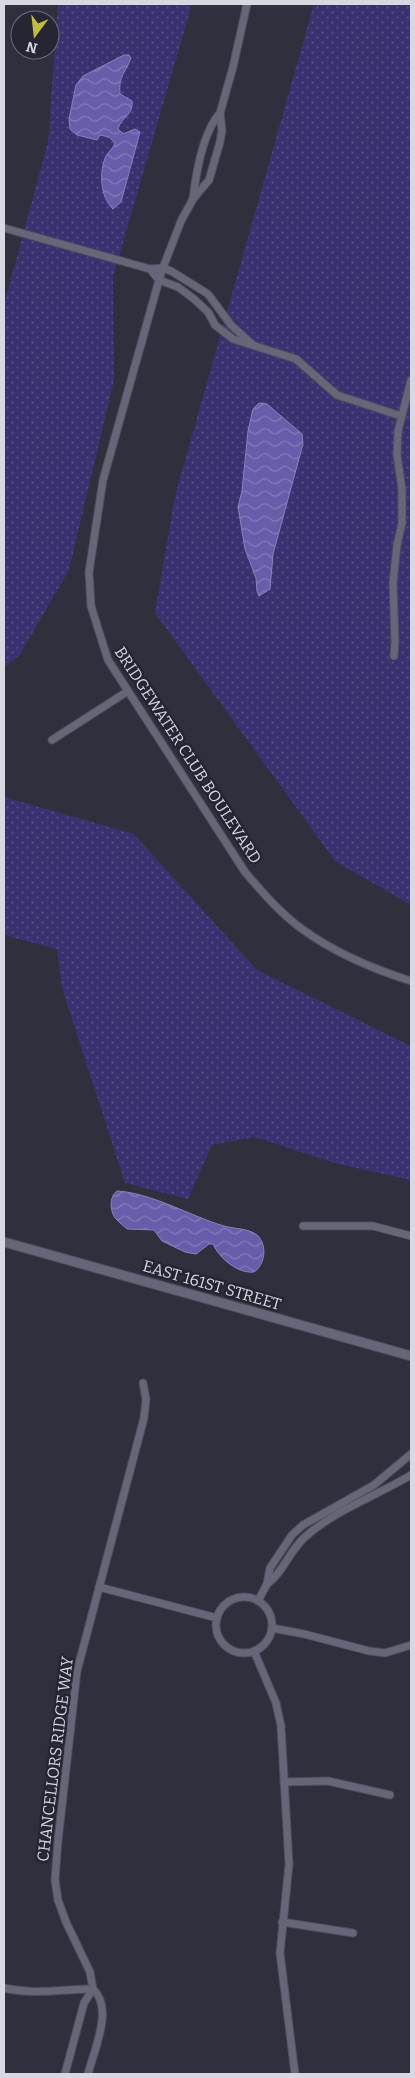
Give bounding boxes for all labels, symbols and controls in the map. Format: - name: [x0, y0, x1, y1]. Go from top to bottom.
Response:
- north arrow: [10, 10, 60, 60]
- text: N: [24, 37, 39, 57]
- street label: BRIDGEWATER CLUB BOULEVARD: [111, 643, 265, 867]
- street label: EAST 161ST STREET: [141, 1256, 283, 1314]
- street label: CHANCELLORS RIDGE WAY: [33, 1655, 77, 1863]

